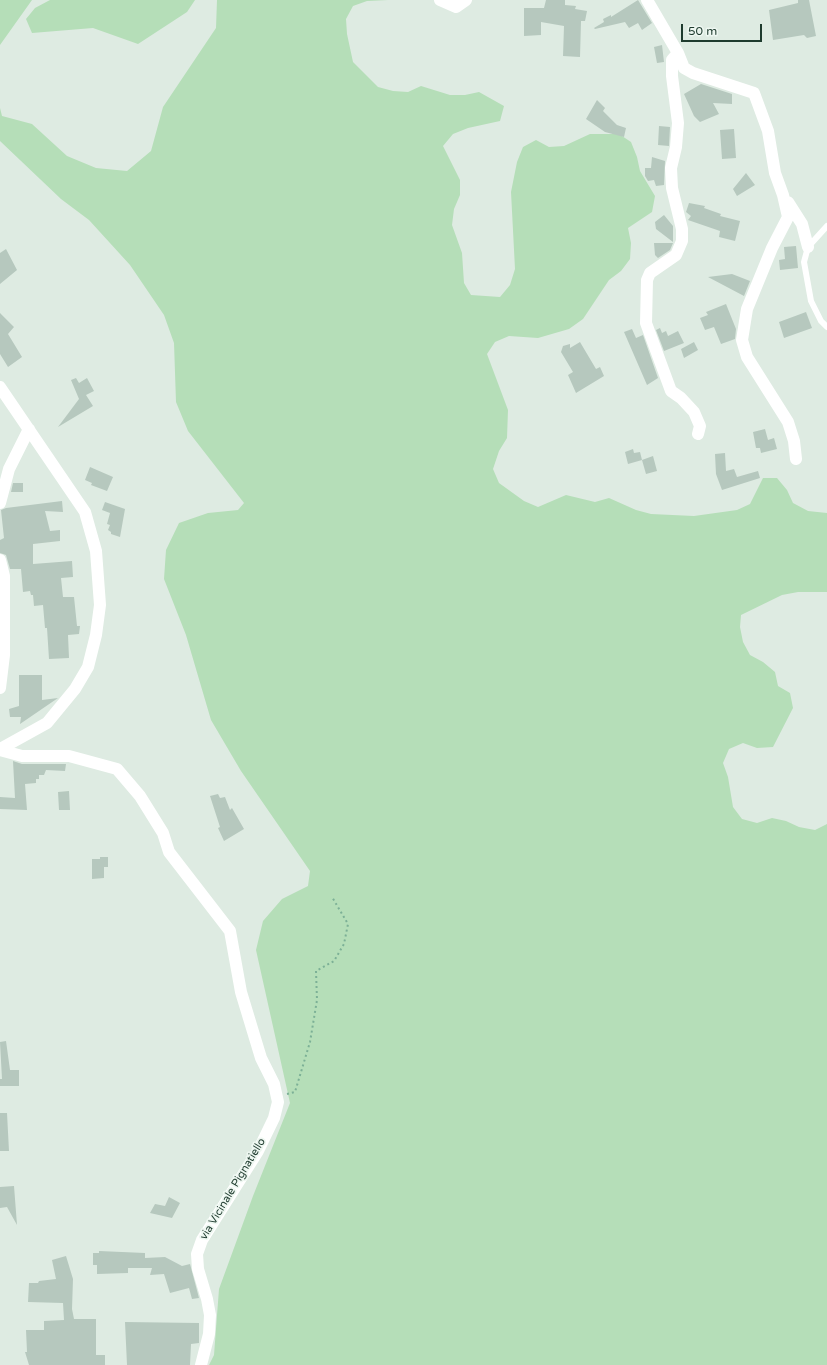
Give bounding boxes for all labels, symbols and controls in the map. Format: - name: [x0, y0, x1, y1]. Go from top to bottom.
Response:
- scale bar: [683, 16, 764, 42]
- text: 50 m: [688, 24, 717, 38]
- street label: via Vicinale Pignatiello: [197, 1136, 269, 1242]

